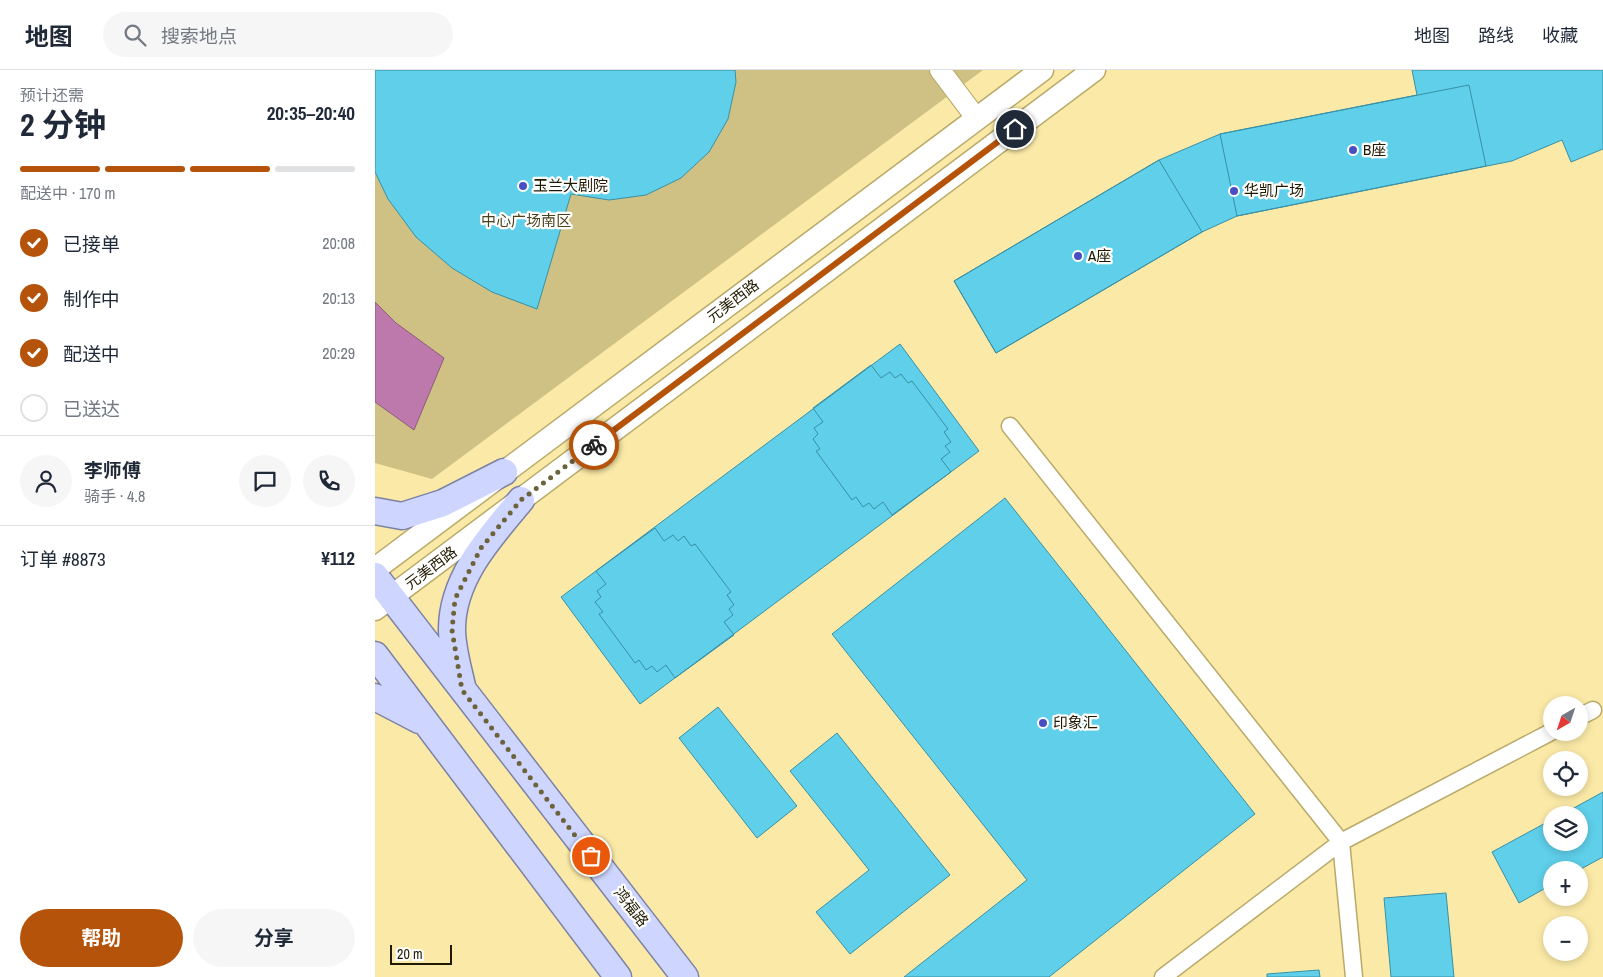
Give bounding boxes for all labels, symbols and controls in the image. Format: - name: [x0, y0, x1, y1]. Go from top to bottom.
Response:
- search box: [103, 12, 453, 57]
- text: 地图: [25, 20, 73, 52]
- icon: search: [121, 21, 149, 49]
- text: 搜索地点: [161, 23, 237, 49]
- text: 地图: [1414, 23, 1450, 48]
- text: 路线: [1478, 23, 1514, 48]
- text: 收藏: [1542, 23, 1578, 48]
- text: 预计还需: [20, 84, 84, 106]
- text: 20:35–20:40: [267, 100, 355, 126]
- text: 2 分钟: [20, 103, 106, 146]
- pin: [994, 108, 1036, 150]
- icon: home: [1001, 115, 1029, 143]
- place label: B座: [1363, 139, 1386, 160]
- marker: B座: [1347, 144, 1359, 156]
- place label: 玉兰大剧院: [533, 175, 608, 196]
- marker: 玉兰大剧院: [517, 180, 529, 192]
- place label: 华凯广场: [1244, 180, 1304, 201]
- text: 配送中 · 170 m: [20, 182, 115, 204]
- marker: 华凯广场: [1228, 185, 1240, 197]
- park label: 中心广场南区: [481, 210, 571, 231]
- icon: check: [20, 229, 48, 257]
- text: 已接单: [63, 231, 120, 257]
- text: 20:08: [322, 232, 355, 254]
- place label: A座: [1087, 245, 1111, 266]
- marker: A座: [1072, 250, 1084, 262]
- street label: 元美西路: [702, 274, 763, 327]
- icon: check: [20, 284, 48, 312]
- text: 制作中: [63, 286, 120, 312]
- text: 20:13: [322, 287, 355, 309]
- icon: check: [20, 339, 48, 367]
- text: 配送中: [63, 341, 120, 367]
- text: 20:29: [322, 342, 355, 364]
- text: 已送达: [63, 396, 120, 422]
- courier: [569, 420, 619, 470]
- icon: bike: [580, 431, 608, 459]
- button: person: [20, 455, 72, 507]
- button: chat: [239, 455, 291, 507]
- button: phone: [303, 455, 355, 507]
- text: 李师傅: [84, 457, 141, 483]
- text: 骑手 · 4.8: [84, 485, 145, 507]
- street label: 元美西路: [400, 541, 461, 594]
- text: ¥112: [321, 545, 355, 571]
- text: 订单 #8873: [20, 546, 106, 572]
- north arrow: [1543, 696, 1587, 741]
- map controls: [1543, 696, 1588, 961]
- place label: 印象汇: [1053, 712, 1098, 733]
- marker: 印象汇: [1037, 717, 1049, 729]
- button: locate: [1543, 751, 1588, 796]
- button: layers: [1543, 806, 1588, 851]
- pin: [570, 835, 612, 877]
- icon: bag: [577, 842, 605, 870]
- button: +: [1543, 861, 1588, 906]
- street label: 鸿福路: [609, 882, 654, 931]
- button: 帮助: [20, 909, 183, 967]
- button: 分享: [193, 909, 355, 967]
- button: −: [1543, 916, 1588, 961]
- scale bar: [390, 942, 453, 965]
- text: 20 m: [397, 945, 423, 963]

